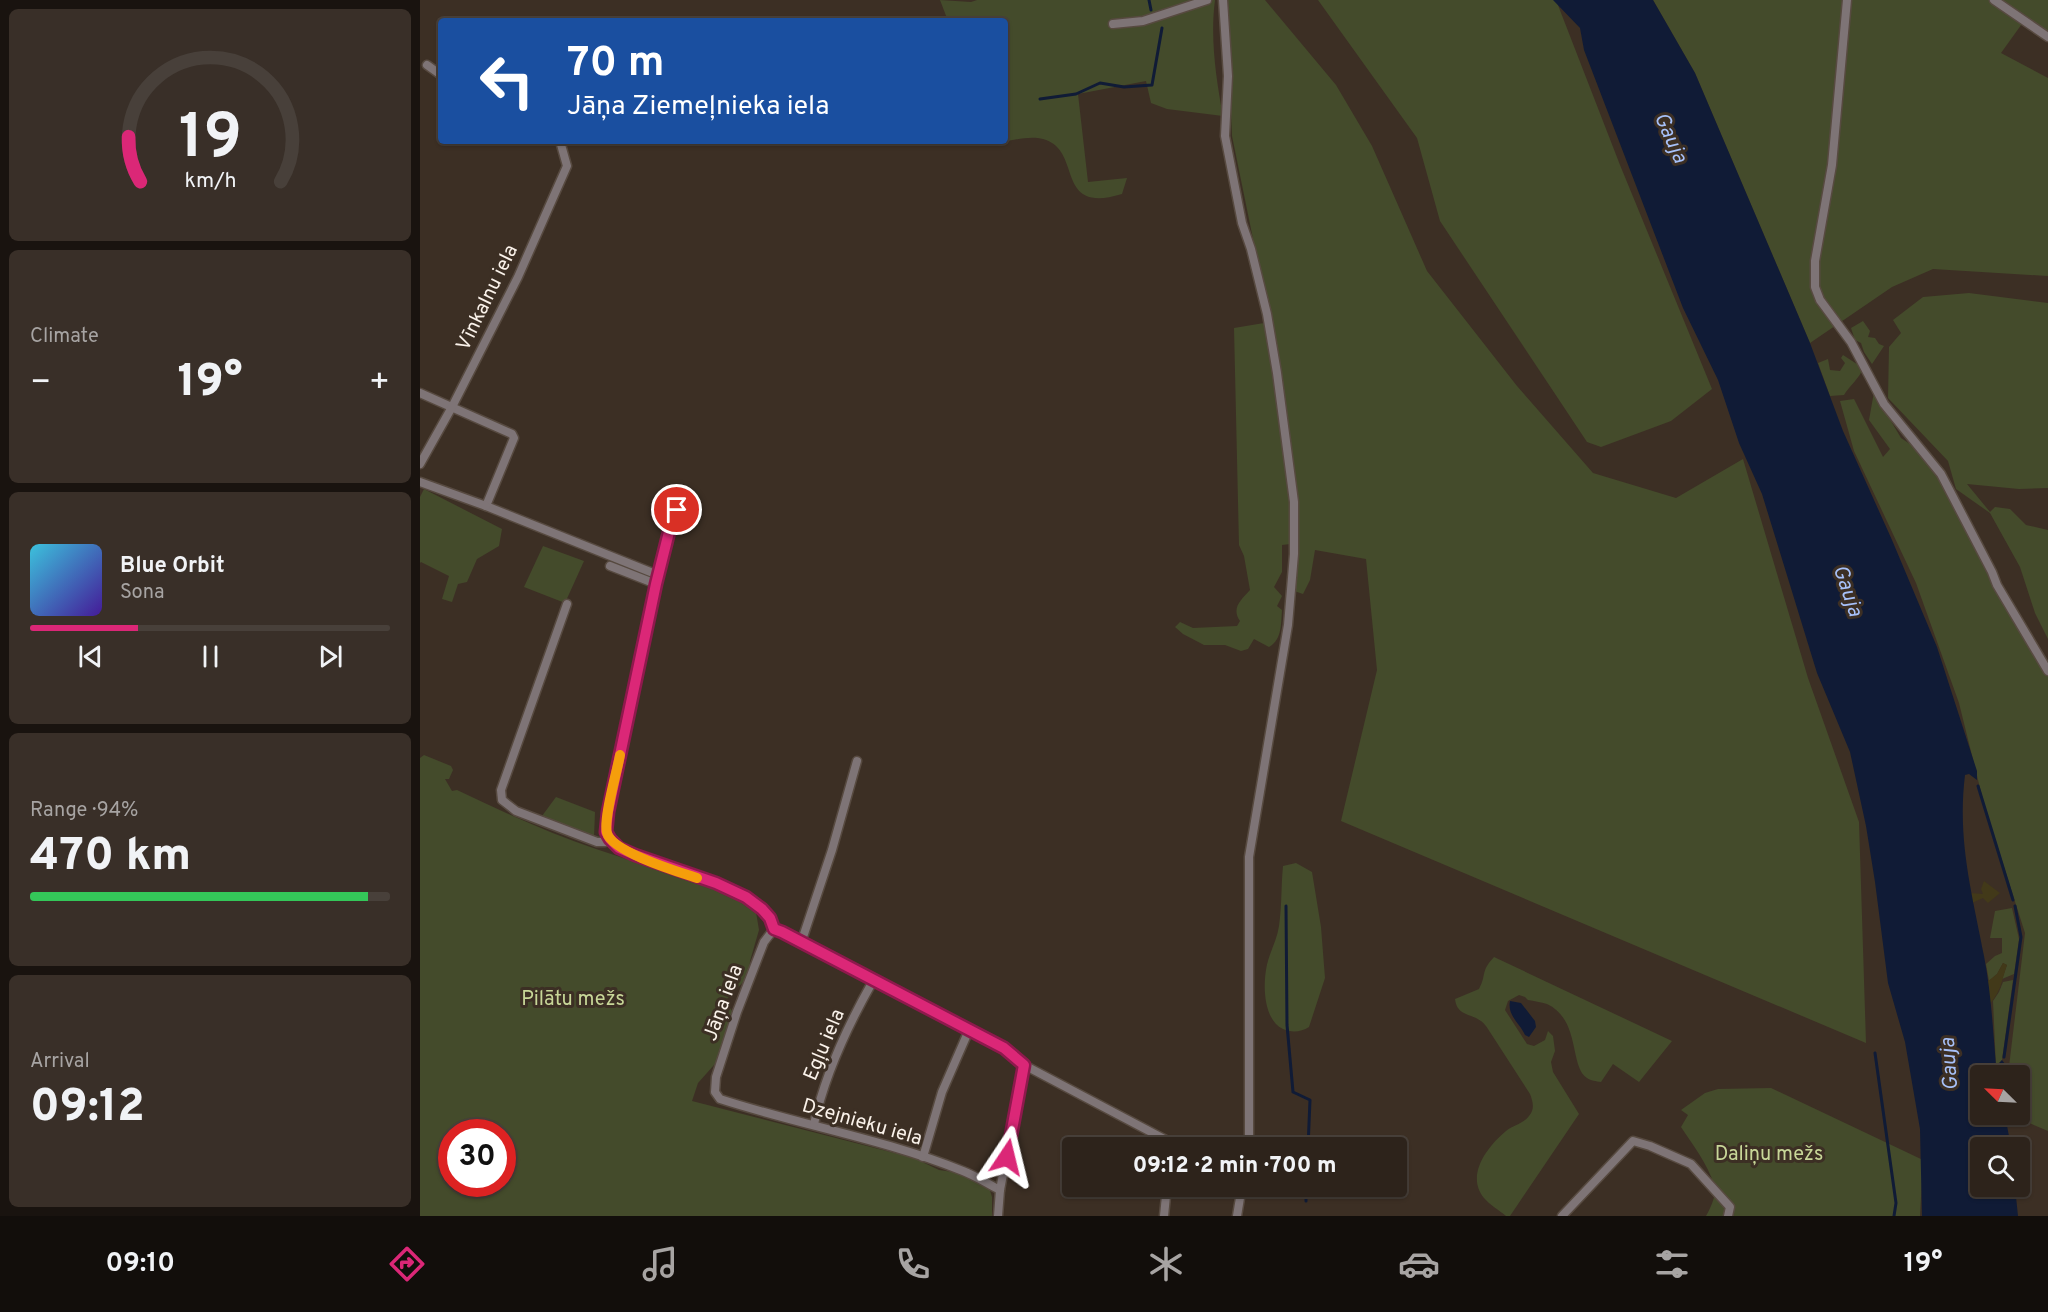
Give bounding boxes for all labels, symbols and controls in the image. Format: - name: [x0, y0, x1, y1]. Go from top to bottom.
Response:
- text: 70 m: [567, 38, 665, 91]
- icon: left: [468, 42, 546, 120]
- text: Jāņa Ziemeļnieka iela: [567, 90, 829, 124]
- text: 19: [178, 101, 242, 180]
- water label: Gauja: [1647, 108, 1693, 168]
- text: km/h: [184, 169, 236, 196]
- street label: Vīnkalnu iela: [451, 241, 525, 355]
- text: Climate: [30, 324, 99, 350]
- text: 19°: [177, 355, 243, 412]
- text: −: [30, 363, 51, 405]
- text: +: [369, 363, 390, 405]
- pin: [651, 484, 702, 535]
- icon: arrive: [660, 493, 693, 526]
- text: Blue Orbit: [120, 553, 225, 580]
- water label: Gauja: [1826, 562, 1868, 620]
- text: Sona: [120, 580, 165, 606]
- icon: previous: [74, 640, 107, 673]
- icon: pause: [194, 640, 227, 673]
- icon: next: [314, 640, 347, 673]
- text: Range · 94%: [30, 798, 139, 824]
- text: 470 km: [30, 829, 191, 886]
- street label: Jāņa iela: [698, 961, 750, 1045]
- park label: Pilātu mežs: [521, 987, 625, 1013]
- street label: Egļu iela: [798, 1005, 852, 1085]
- water label: Gauja: [1935, 1037, 1965, 1091]
- text: Arrival: [30, 1049, 90, 1075]
- north arrow: [1970, 1065, 2030, 1125]
- map controls: [1970, 1065, 2030, 1197]
- text: 09:12: [30, 1080, 145, 1137]
- street label: Dzejnieku iela: [799, 1093, 925, 1153]
- speed limit sign: 30: [438, 1119, 516, 1197]
- position arrow: [975, 1125, 1039, 1189]
- button: search: [1970, 1137, 2030, 1197]
- park label: Daliņu mežs: [1715, 1142, 1823, 1168]
- text: 09:12 · 2 min · 700 m: [1133, 1153, 1336, 1180]
- icon: directions: [386, 1243, 428, 1285]
- icon: music: [639, 1243, 681, 1285]
- icon: phone: [892, 1243, 934, 1285]
- icon: climate: [1145, 1243, 1187, 1285]
- icon: car: [1398, 1243, 1440, 1285]
- icon: filters: [1651, 1243, 1693, 1285]
- text: 09:10: [105, 1247, 175, 1281]
- text: 19°: [1904, 1247, 1942, 1281]

